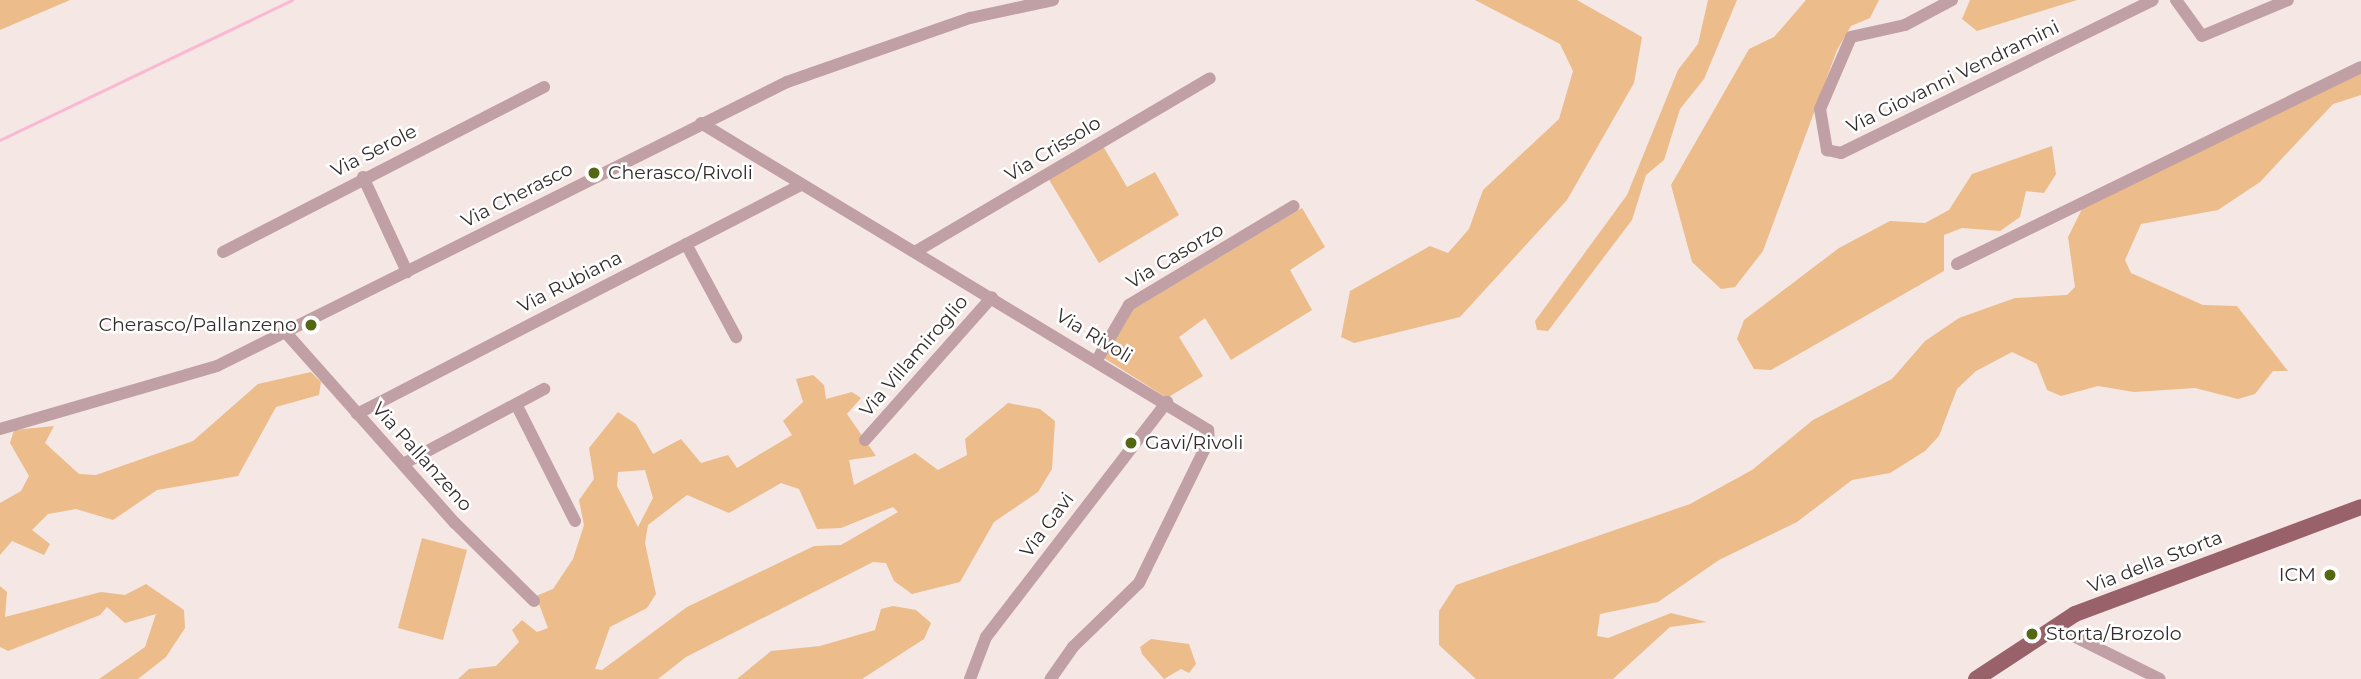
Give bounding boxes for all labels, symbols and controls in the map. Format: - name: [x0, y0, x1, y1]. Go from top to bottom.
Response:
- street label: Via Giovanni Vendramini: [1843, 16, 2063, 138]
- street label: Via Crissolo: [1001, 111, 1105, 187]
- street label: Via Serole: [327, 120, 421, 182]
- street label: Via Cherasco: [458, 157, 576, 233]
- place label: Cherasco/Rivoli: [608, 162, 753, 184]
- marker: Cherasco/Rivoli: [586, 165, 602, 181]
- street label: Via Casorzo: [1122, 218, 1228, 294]
- street label: Via Rubiana: [514, 246, 626, 318]
- street label: Via Villamiroglio: [855, 291, 973, 421]
- street label: Via Rivoli: [1052, 304, 1136, 368]
- place label: Cherasco/Pallanzeno: [98, 314, 297, 336]
- marker: Cherasco/Pallanzeno: [303, 317, 319, 333]
- street label: Via Pallanzeno: [367, 398, 477, 516]
- place label: Gavi/Rivoli: [1145, 432, 1243, 454]
- marker: Gavi/Rivoli: [1123, 435, 1139, 451]
- street label: Via Gavi: [1015, 488, 1079, 562]
- street label: Via della Storta: [2084, 526, 2226, 598]
- place label: ICM: [2279, 564, 2316, 586]
- marker: ICM: [2322, 567, 2338, 583]
- place label: Storta/Brozolo: [2046, 623, 2182, 645]
- marker: Storta/Brozolo: [2024, 626, 2040, 642]

